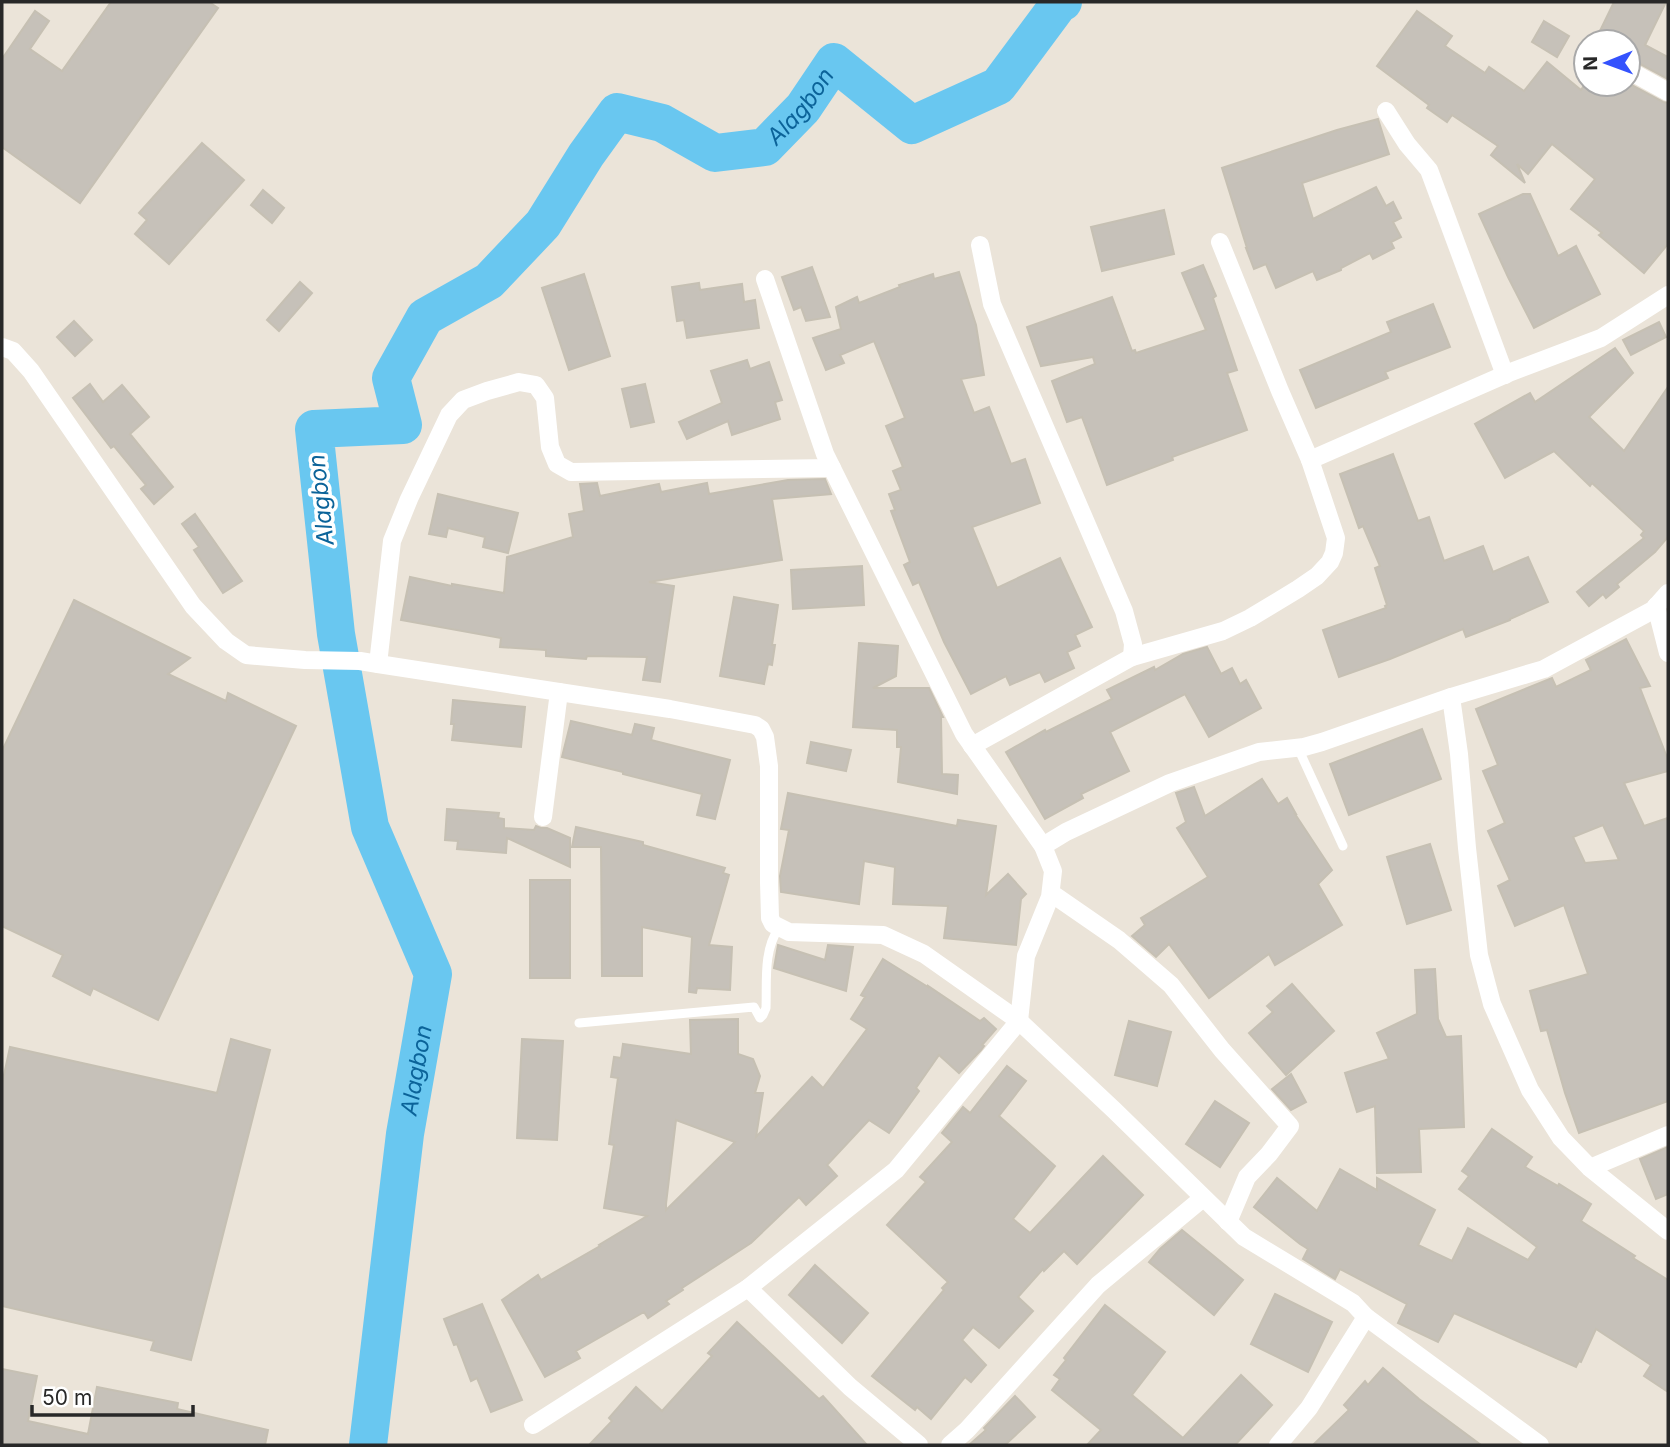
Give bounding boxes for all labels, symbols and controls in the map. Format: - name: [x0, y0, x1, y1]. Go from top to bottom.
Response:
- north arrow: [1572, 28, 1642, 98]
- text: N: [1579, 56, 1602, 71]
- water label: Alagbon: [760, 63, 840, 151]
- water label: Alagbon: [302, 453, 340, 548]
- water label: Alagbon: [394, 1023, 438, 1118]
- scale bar: [32, 1374, 192, 1418]
- text: 50 m: [42, 1385, 92, 1410]

